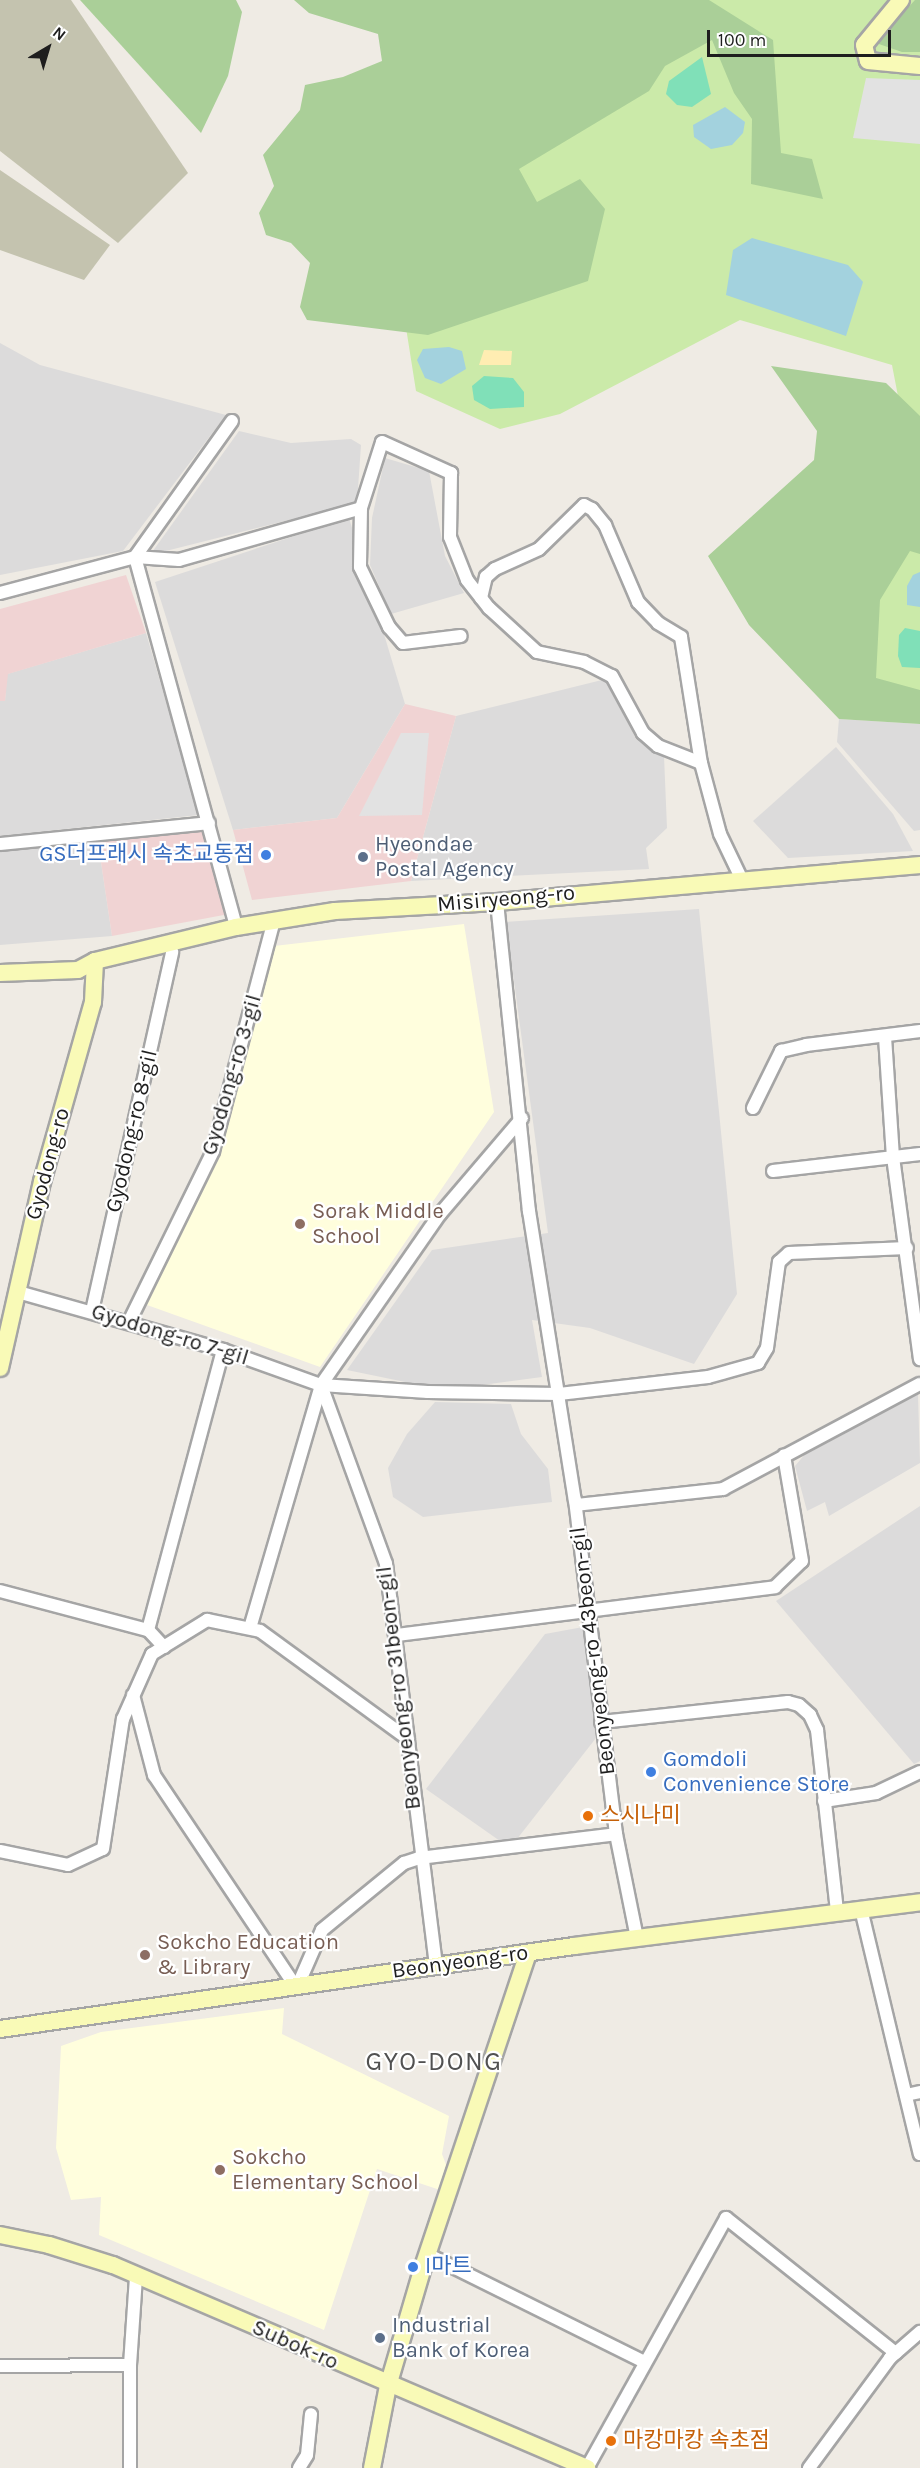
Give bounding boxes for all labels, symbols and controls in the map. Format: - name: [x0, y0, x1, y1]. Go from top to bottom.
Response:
- north arrow: [18, 18, 78, 78]
- scale bar: [710, 18, 894, 56]
- text: N: [49, 22, 70, 44]
- text: 100 m: [718, 29, 766, 51]
- place label: Hyeondae Postal Agency: [375, 831, 514, 882]
- place label: GS더프래시 속초교동점: [39, 842, 254, 868]
- marker: GS더프래시 속초교동점: [259, 848, 273, 862]
- marker: Hyeondae Postal Agency: [356, 850, 370, 864]
- street label: Misiryeong-ro: [436, 880, 576, 918]
- street label: Gyodong-ro 3-gil: [196, 992, 268, 1158]
- street label: Gyodong-ro 8-gil: [100, 1047, 164, 1215]
- street label: Gyodong-ro: [20, 1105, 76, 1223]
- place label: Sorak Middle School: [312, 1198, 444, 1250]
- marker: Sorak Middle School: [293, 1217, 307, 1231]
- street label: Gyodong-ro 7-gil: [88, 1299, 252, 1371]
- street label: Beonyeong-ro 43beon-gil: [565, 1525, 621, 1777]
- street label: Beonyeong-ro 31beon-gil: [371, 1565, 427, 1811]
- place label: Gomdoli Convenience Store: [663, 1746, 849, 1798]
- marker: Gomdoli Convenience Store: [644, 1765, 658, 1779]
- place label: 스시나미: [600, 1803, 681, 1829]
- marker: 스시나미: [581, 1809, 595, 1823]
- place label: Sokcho Education & Library: [157, 1929, 339, 1981]
- street label: Beonyeong-ro: [390, 1939, 530, 1985]
- marker: Sokcho Education & Library: [138, 1948, 152, 1962]
- district label: GYO-DONG: [366, 2046, 502, 2078]
- place label: Sokcho Elementary School: [232, 2144, 419, 2196]
- marker: Sokcho Elementary School: [213, 2163, 227, 2177]
- place label: l마트: [425, 2254, 472, 2280]
- marker: l마트: [406, 2260, 420, 2274]
- place label: Industrial Bank of Korea: [392, 2312, 530, 2364]
- street label: Subok-ro: [248, 2314, 342, 2376]
- marker: Industrial Bank of Korea: [373, 2331, 387, 2345]
- place label: 마캉마캉 속초점: [623, 2428, 770, 2454]
- marker: 마캉마캉 속초점: [604, 2434, 618, 2448]

